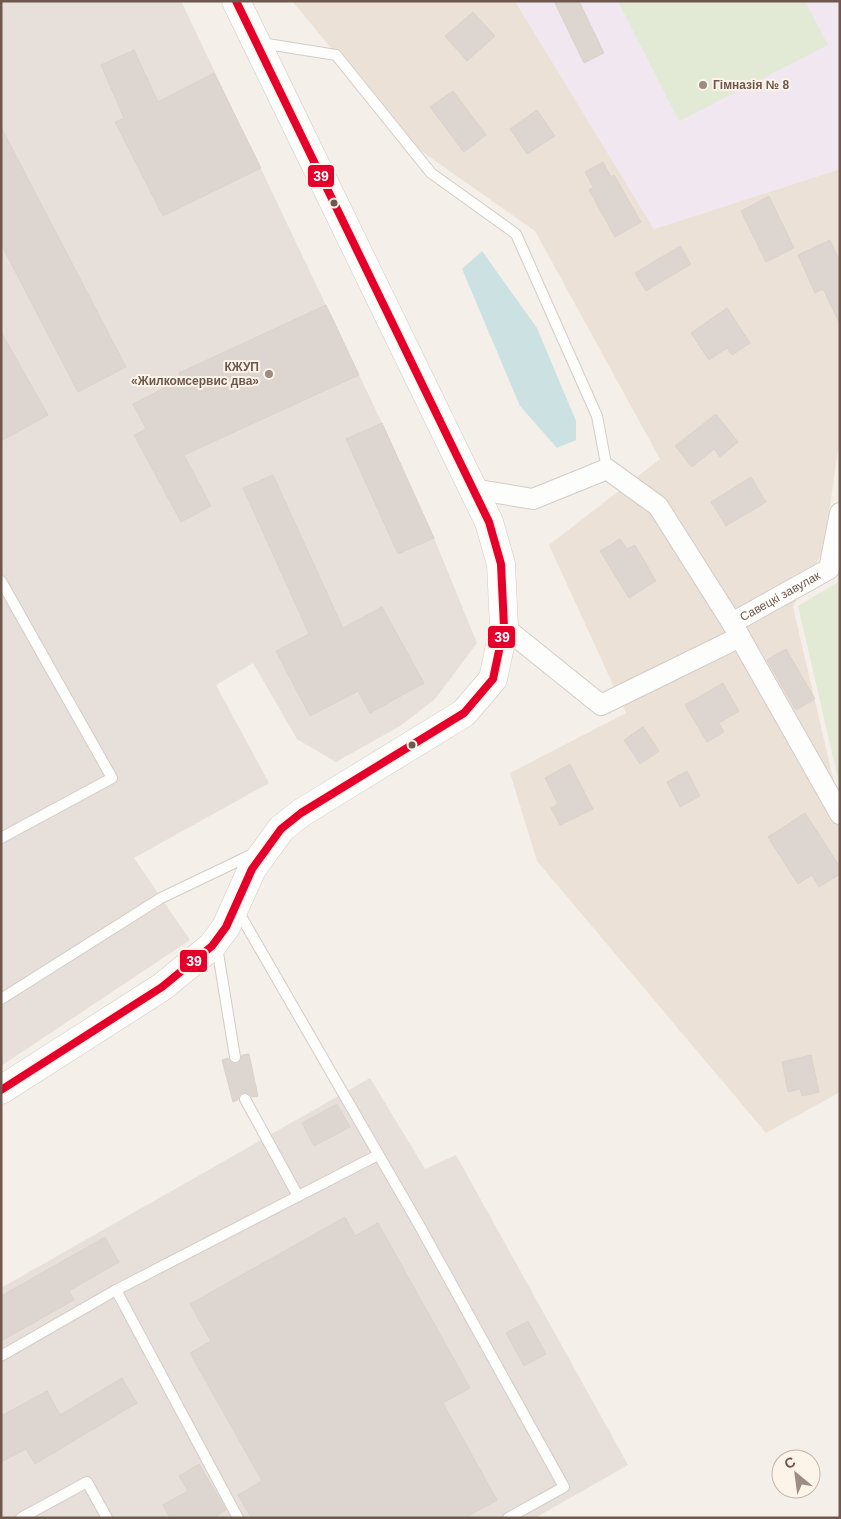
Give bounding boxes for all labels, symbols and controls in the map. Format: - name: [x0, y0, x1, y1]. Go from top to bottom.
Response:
- place label: Гімназія № 8: [713, 78, 789, 92]
- marker: Гімназія № 8: [697, 79, 709, 91]
- line badge: 39: [307, 164, 335, 188]
- text: 39: [313, 168, 329, 184]
- unlabelled marker: [329, 198, 339, 208]
- place label: КЖУП «Жилкомсервис два»: [131, 360, 259, 388]
- marker: КЖУП «Жилкомсервис два»: [263, 368, 275, 380]
- street label: Савецкі завулак: [738, 568, 823, 624]
- line badge: 39: [487, 625, 516, 649]
- text: 39: [494, 629, 510, 645]
- unlabelled marker: [407, 740, 417, 750]
- line badge: 39: [179, 949, 208, 973]
- text: 39: [186, 953, 202, 969]
- north arrow: [771, 1449, 821, 1499]
- text: С: [781, 1453, 798, 1472]

